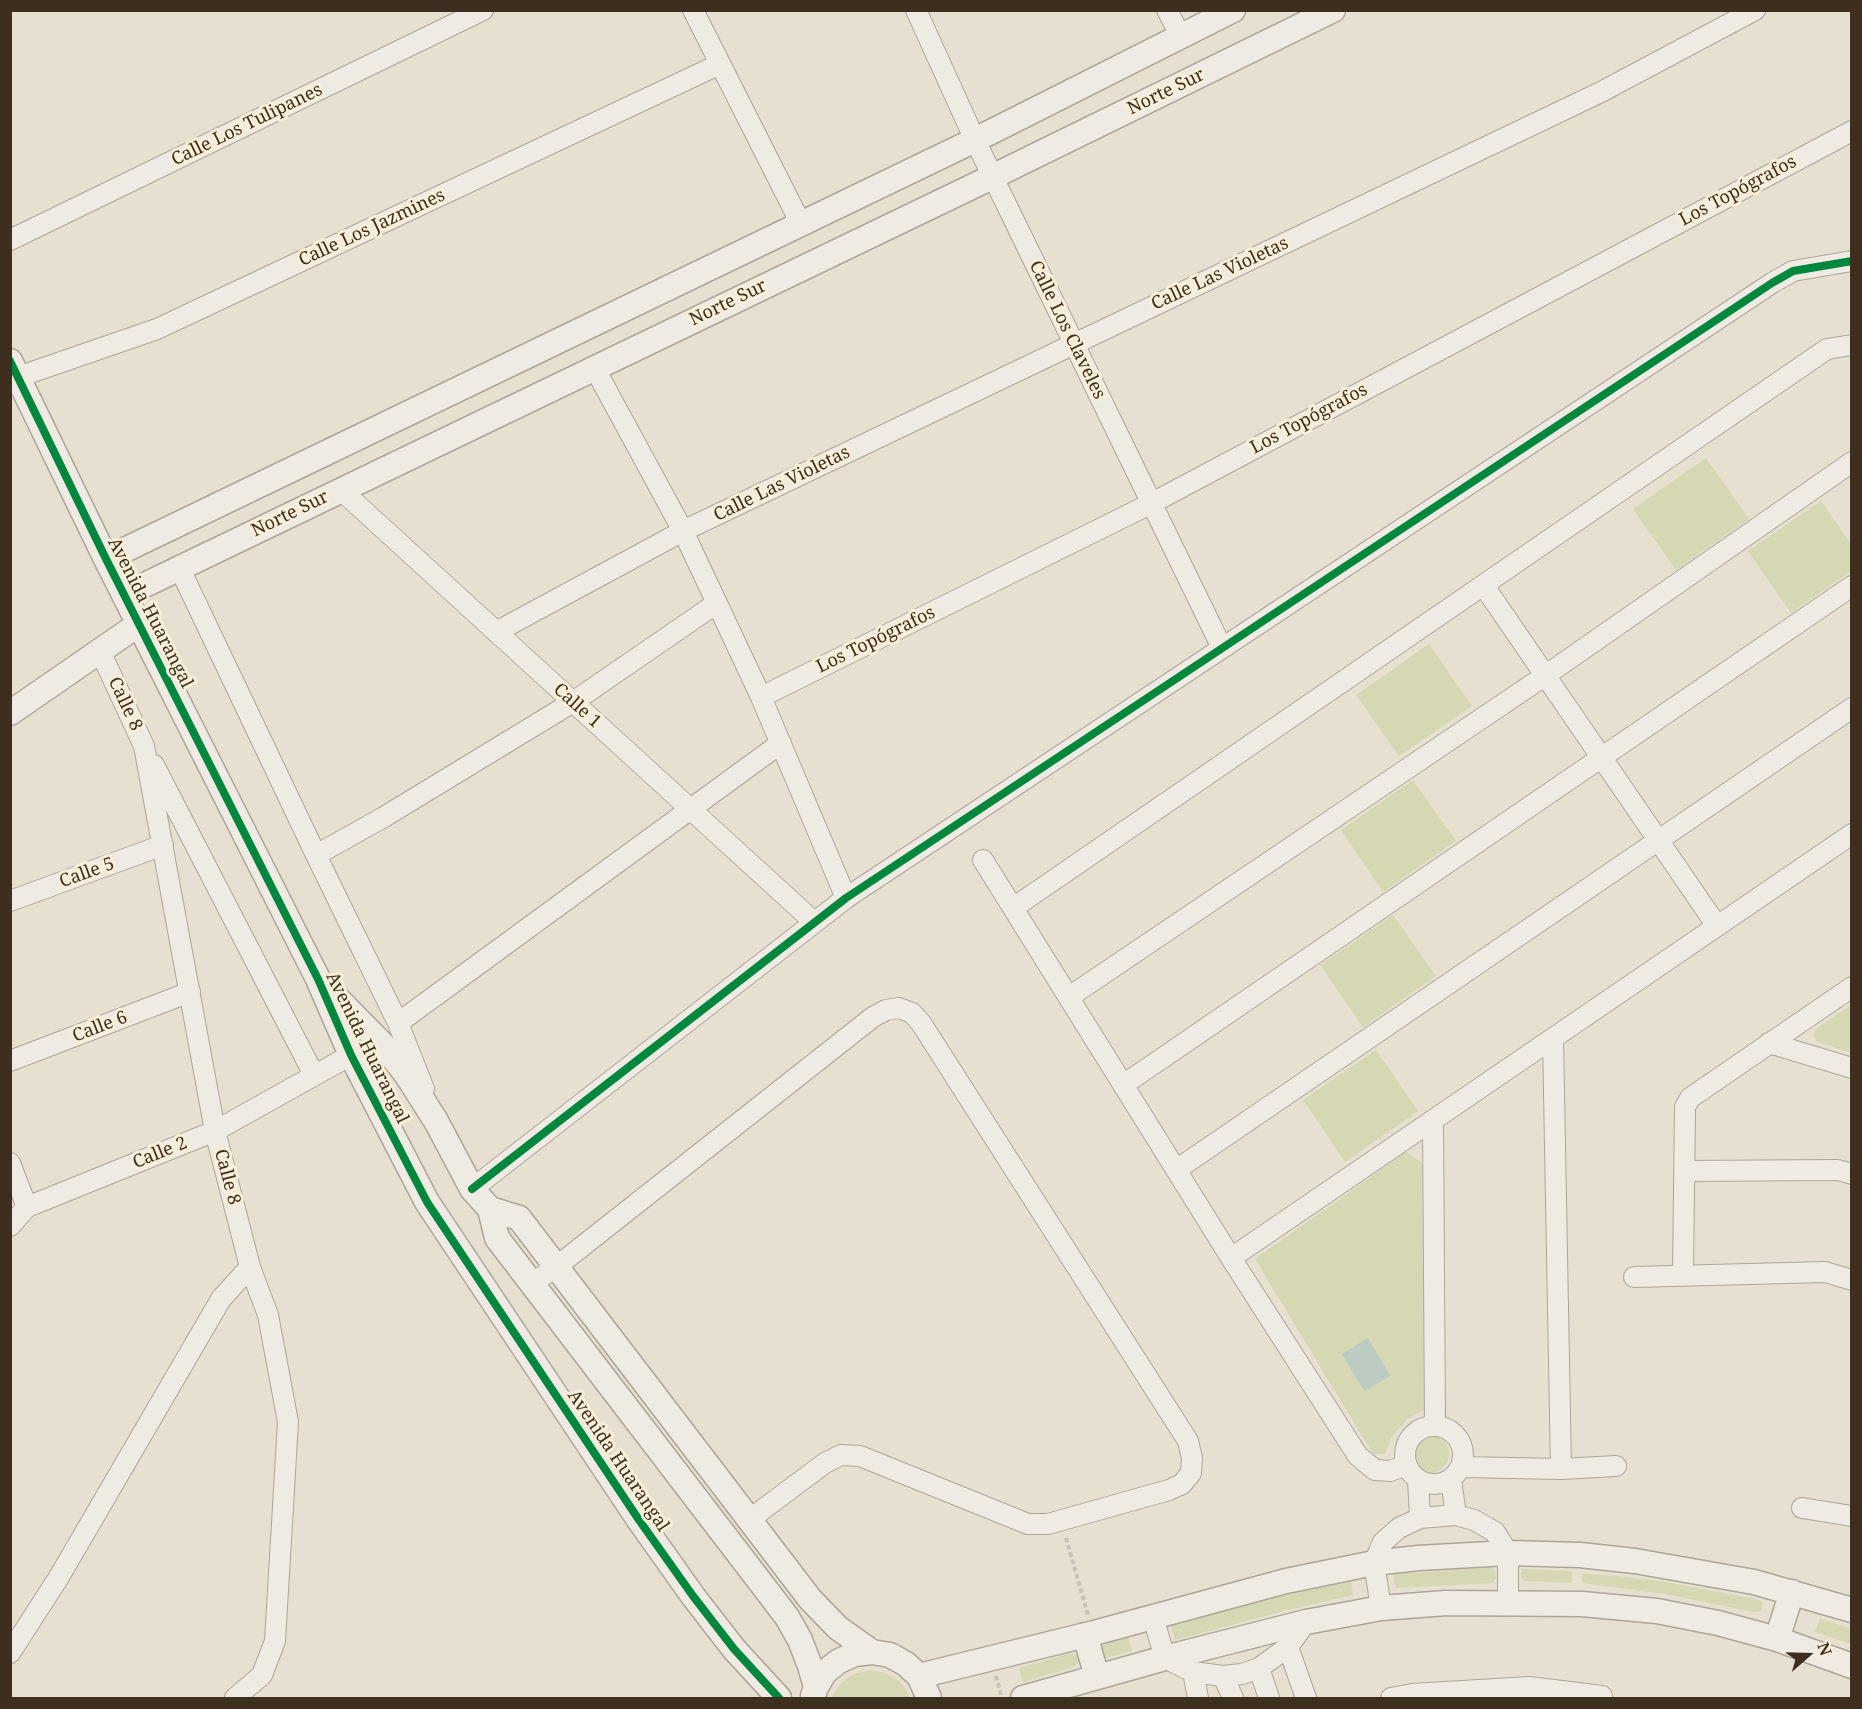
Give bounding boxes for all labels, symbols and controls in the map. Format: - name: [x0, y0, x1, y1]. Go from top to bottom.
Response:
- street label: Norte Sur: [1124, 64, 1208, 120]
- street label: Calle Los Tulipanes: [168, 79, 326, 171]
- street label: Los Topógrafos: [1676, 151, 1800, 231]
- street label: Calle Los Jazmines: [295, 185, 449, 271]
- street label: Calle Las Violetas: [1148, 233, 1292, 315]
- street label: Calle Los Claveles: [1024, 257, 1110, 403]
- street label: Norte Sur: [686, 275, 770, 331]
- street label: Los Topógrafos: [1247, 379, 1371, 459]
- street label: Calle Las Violetas: [710, 442, 854, 526]
- street label: Norte Sur: [248, 486, 332, 542]
- street label: Avenida Huarangal: [103, 534, 197, 692]
- street label: Los Topógrafos: [813, 602, 939, 678]
- street label: Calle 8: [103, 674, 147, 734]
- street label: Calle 1: [549, 679, 605, 733]
- street label: Calle 5: [57, 853, 117, 893]
- street label: Avenida Huarangal: [321, 969, 413, 1127]
- street label: Calle 6: [70, 1007, 130, 1047]
- street label: Calle 2: [130, 1132, 190, 1174]
- street label: Calle 8: [209, 1147, 245, 1207]
- street label: Avenida Huarangal: [563, 1386, 673, 1536]
- north arrow: [1778, 1625, 1838, 1685]
- text: N: [1812, 1639, 1837, 1659]

